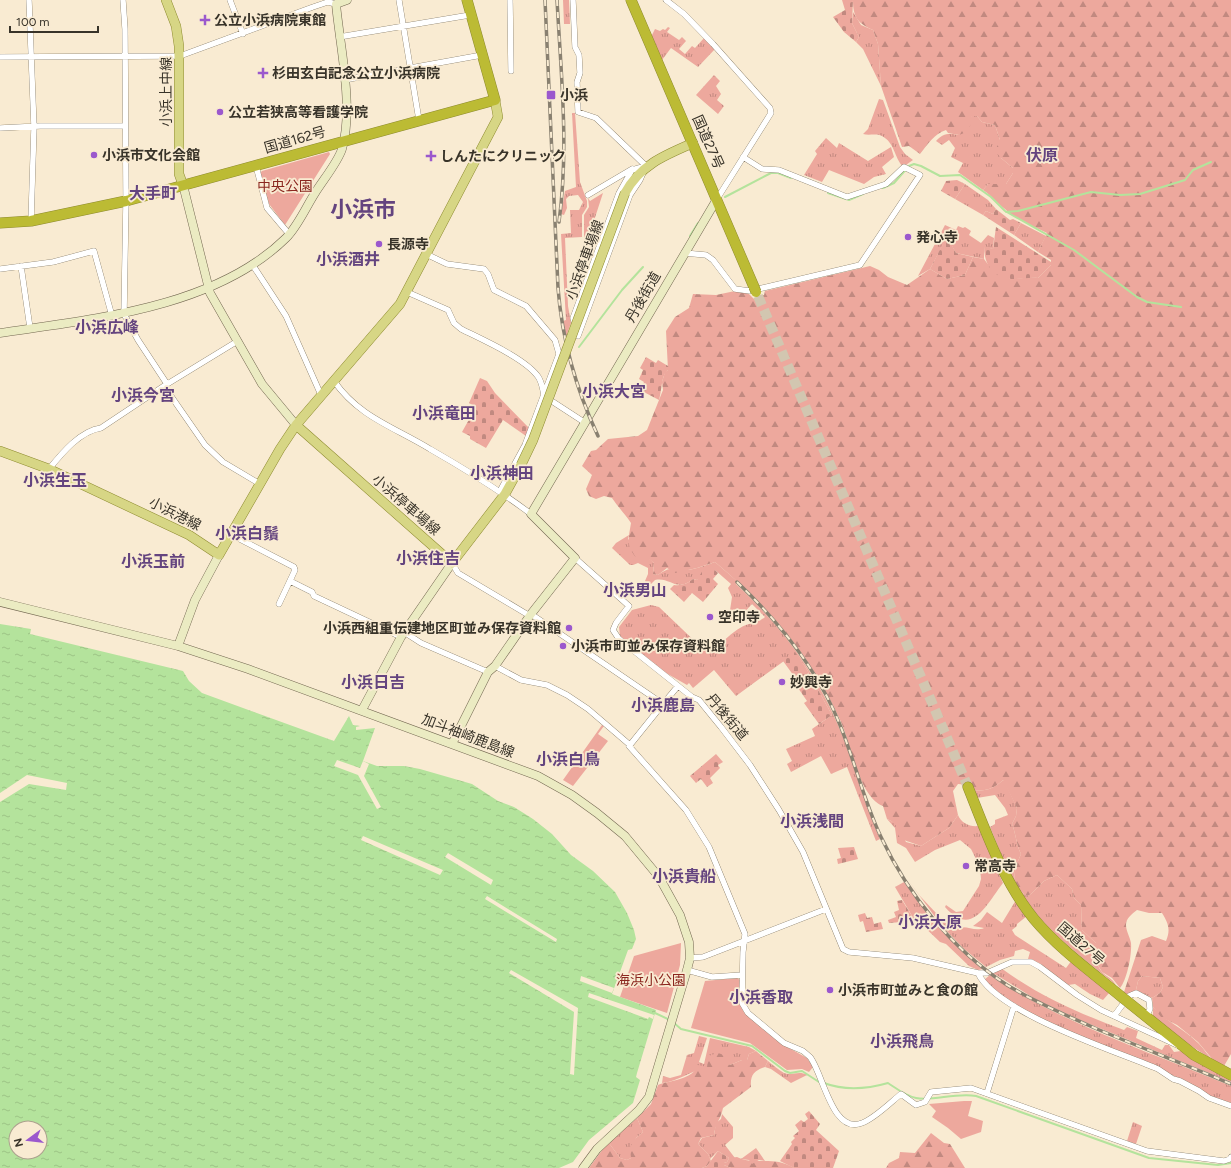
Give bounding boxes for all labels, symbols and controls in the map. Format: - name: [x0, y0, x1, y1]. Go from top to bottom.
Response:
- scale bar: [10, 8, 98, 34]
- place label: 公立小浜病院東館: [214, 12, 326, 29]
- marker: 公立小浜病院東館: [199, 14, 211, 26]
- text: 100 m: [16, 15, 50, 29]
- street label: 小浜上中線: [158, 57, 175, 127]
- place label: 杉田玄白記念公立小浜病院: [272, 65, 440, 82]
- marker: 杉田玄白記念公立小浜病院: [257, 67, 269, 79]
- place label: 小浜: [560, 87, 588, 104]
- marker: 小浜: [545, 89, 557, 101]
- place label: 公立若狭高等看護学院: [228, 104, 368, 121]
- marker: 公立若狭高等看護学院: [215, 107, 225, 117]
- street label: 国道27号: [689, 112, 727, 172]
- street label: 国道162号: [262, 123, 328, 157]
- district label: 伏原: [1026, 146, 1058, 165]
- place label: 小浜市文化会館: [102, 147, 200, 164]
- place label: しんたにクリニック: [440, 148, 566, 165]
- marker: 小浜市文化会館: [89, 150, 99, 160]
- marker: しんたにクリニック: [425, 150, 437, 162]
- park label: 中央公園: [257, 178, 313, 195]
- district label: 大手町: [129, 184, 177, 203]
- district label: 小浜市: [330, 196, 396, 223]
- street label: 小浜停車場線: [563, 218, 607, 302]
- place label: 発心寺: [916, 229, 958, 246]
- marker: 発心寺: [903, 232, 913, 242]
- place label: 長源寺: [387, 236, 429, 253]
- marker: 長源寺: [374, 239, 384, 249]
- district label: 小浜酒井: [316, 250, 380, 269]
- street label: 丹後街道: [622, 269, 664, 325]
- district label: 小浜広峰: [75, 318, 139, 337]
- district label: 小浜大宮: [582, 382, 646, 401]
- district label: 小浜今宮: [111, 386, 175, 405]
- district label: 小浜竜田: [412, 404, 476, 423]
- district label: 小浜神田: [470, 464, 534, 483]
- district label: 小浜生玉: [23, 471, 87, 490]
- street label: 小浜停車場線: [369, 471, 443, 539]
- street label: 小浜港線: [146, 494, 204, 534]
- district label: 小浜白鬚: [215, 524, 279, 543]
- district label: 小浜住吉: [396, 549, 460, 568]
- district label: 小浜玉前: [121, 552, 185, 571]
- district label: 小浜男山: [603, 581, 667, 600]
- place label: 空印寺: [718, 609, 760, 626]
- marker: 空印寺: [705, 612, 715, 622]
- place label: 小浜西組重伝建地区町並み保存資料館: [323, 620, 561, 637]
- marker: 小浜西組重伝建地区町並み保存資料館: [564, 623, 574, 633]
- place label: 小浜市町並み保存資料館: [571, 638, 725, 655]
- marker: 小浜市町並み保存資料館: [558, 641, 568, 651]
- district label: 小浜日吉: [341, 673, 405, 692]
- place label: 妙興寺: [790, 674, 832, 691]
- marker: 妙興寺: [777, 677, 787, 687]
- street label: 丹後街道: [702, 690, 752, 744]
- district label: 小浜鹿島: [631, 696, 695, 715]
- street label: 加斗袖崎鹿島線: [419, 711, 517, 761]
- district label: 小浜白鳥: [536, 750, 600, 769]
- district label: 小浜浅間: [780, 812, 844, 831]
- place label: 常高寺: [974, 858, 1016, 875]
- marker: 常高寺: [961, 861, 971, 871]
- district label: 小浜貴船: [652, 867, 716, 886]
- district label: 小浜大原: [898, 913, 962, 932]
- street label: 国道27号: [1054, 919, 1108, 969]
- park label: 海浜小公園: [616, 972, 686, 989]
- place label: 小浜市町並みと食の館: [838, 982, 978, 999]
- marker: 小浜市町並みと食の館: [825, 985, 835, 995]
- district label: 小浜香取: [729, 988, 793, 1007]
- district label: 小浜飛鳥: [870, 1032, 934, 1051]
- north arrow: [8, 1120, 48, 1160]
- text: N: [11, 1137, 26, 1148]

